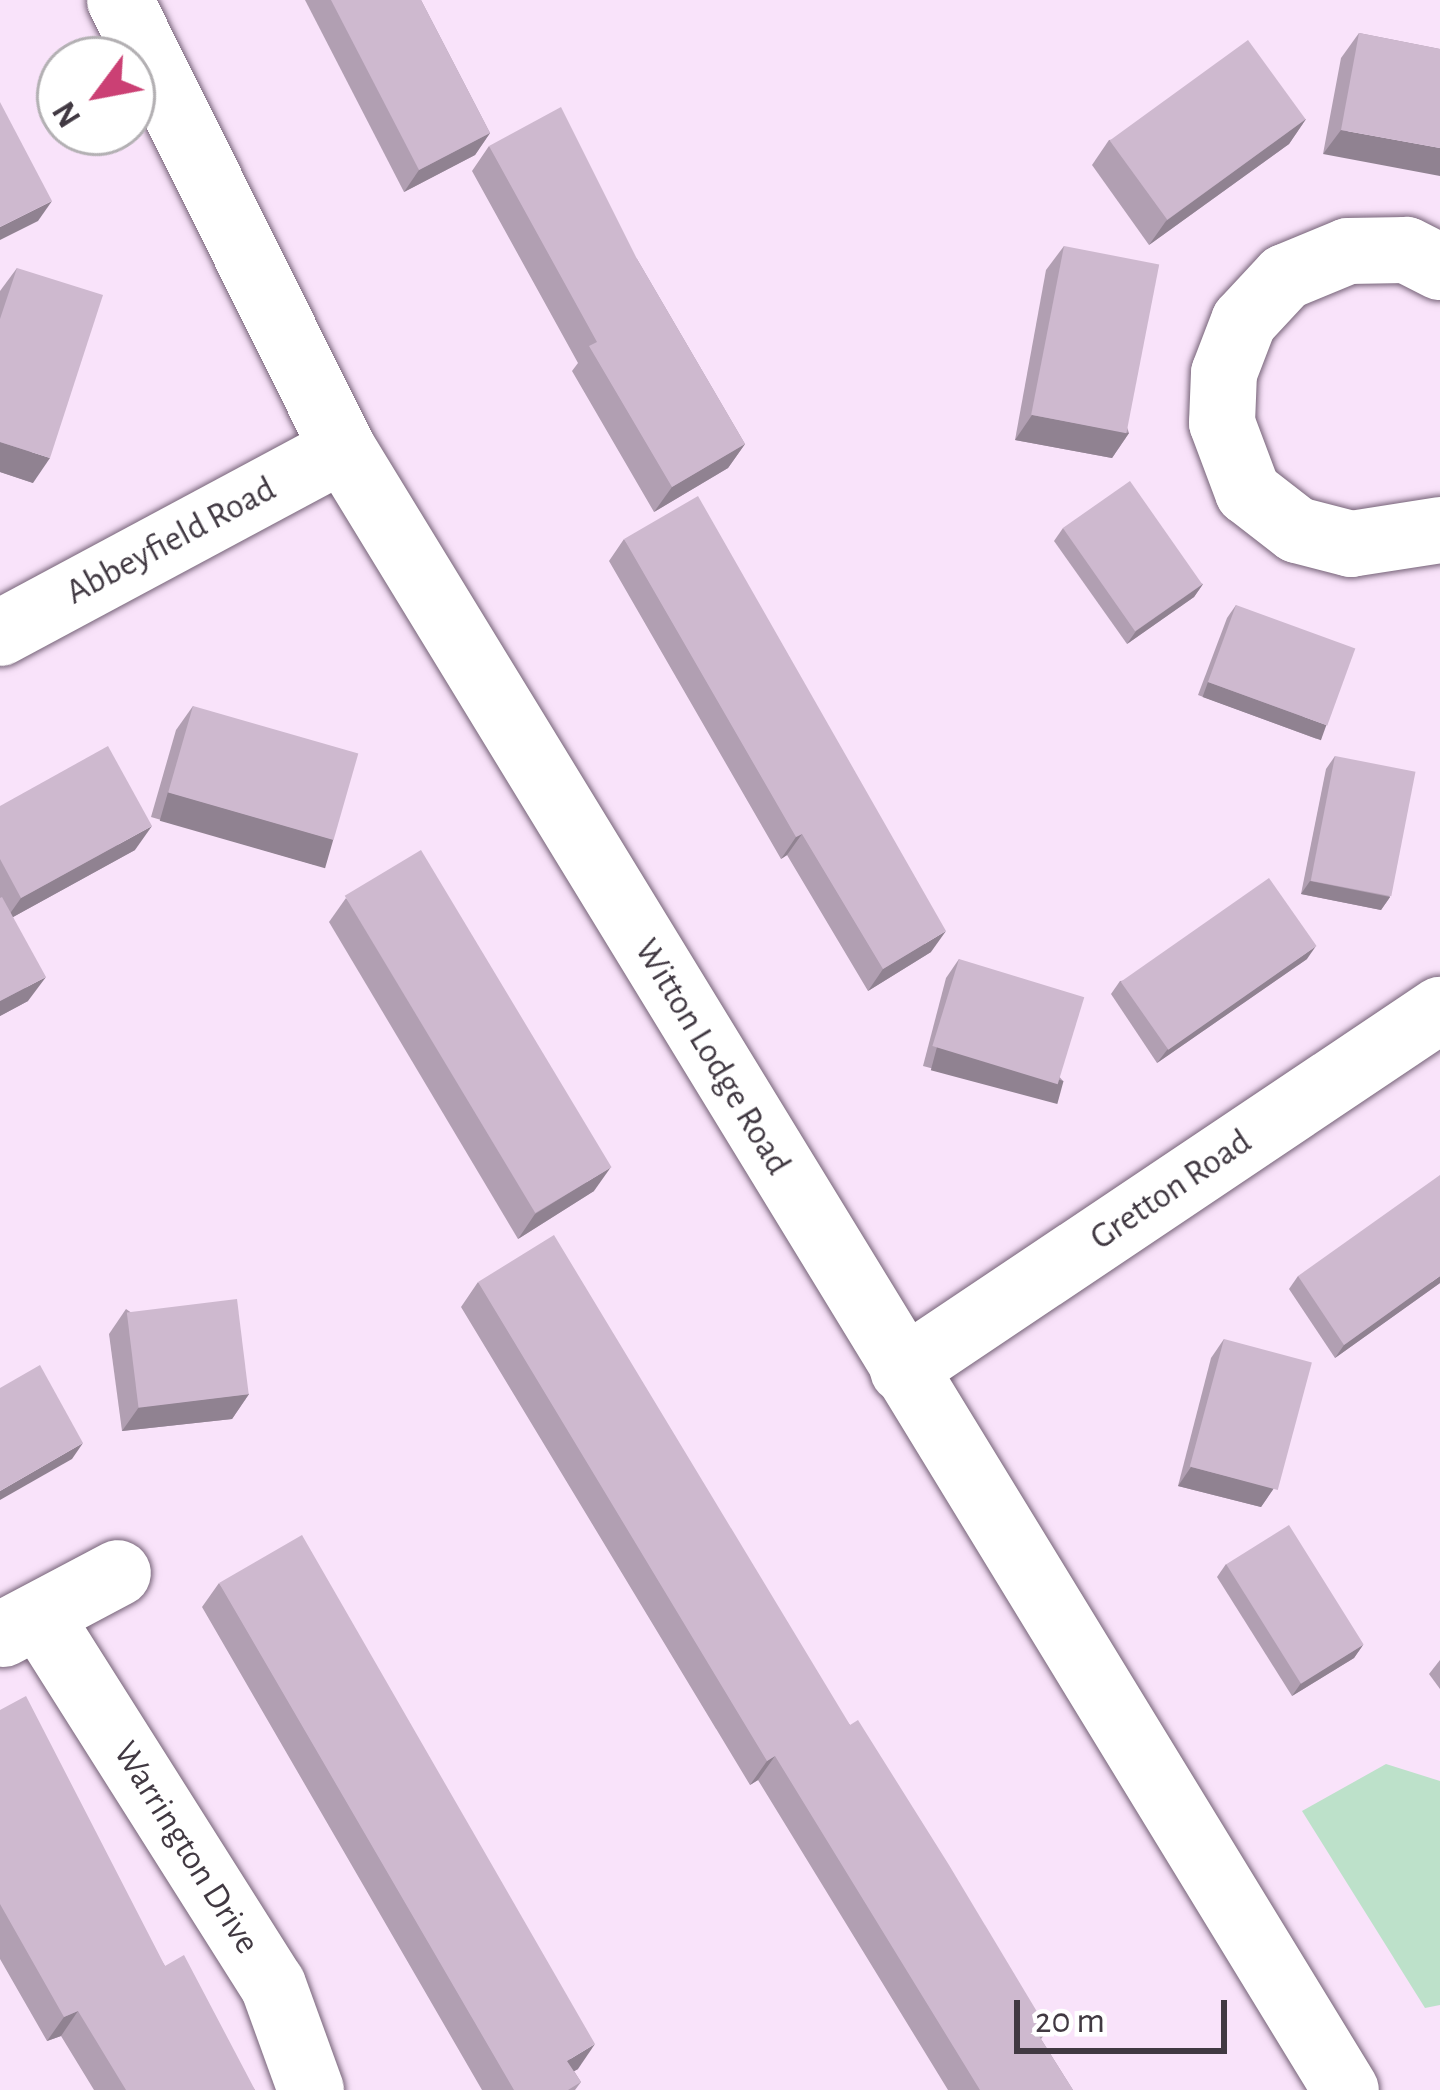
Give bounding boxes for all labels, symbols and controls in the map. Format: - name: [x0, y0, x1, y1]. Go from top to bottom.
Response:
- north arrow: [36, 36, 156, 156]
- text: N: [48, 95, 88, 132]
- street label: Abbeyfield Road: [59, 468, 283, 614]
- street label: Witton Lodge Road: [625, 931, 799, 1183]
- street label: Gretton Road: [1082, 1120, 1260, 1260]
- street label: Warrington Drive: [103, 1734, 269, 1962]
- scale bar: [1020, 1976, 1233, 2050]
- text: 20 m: [1035, 2003, 1105, 2039]

